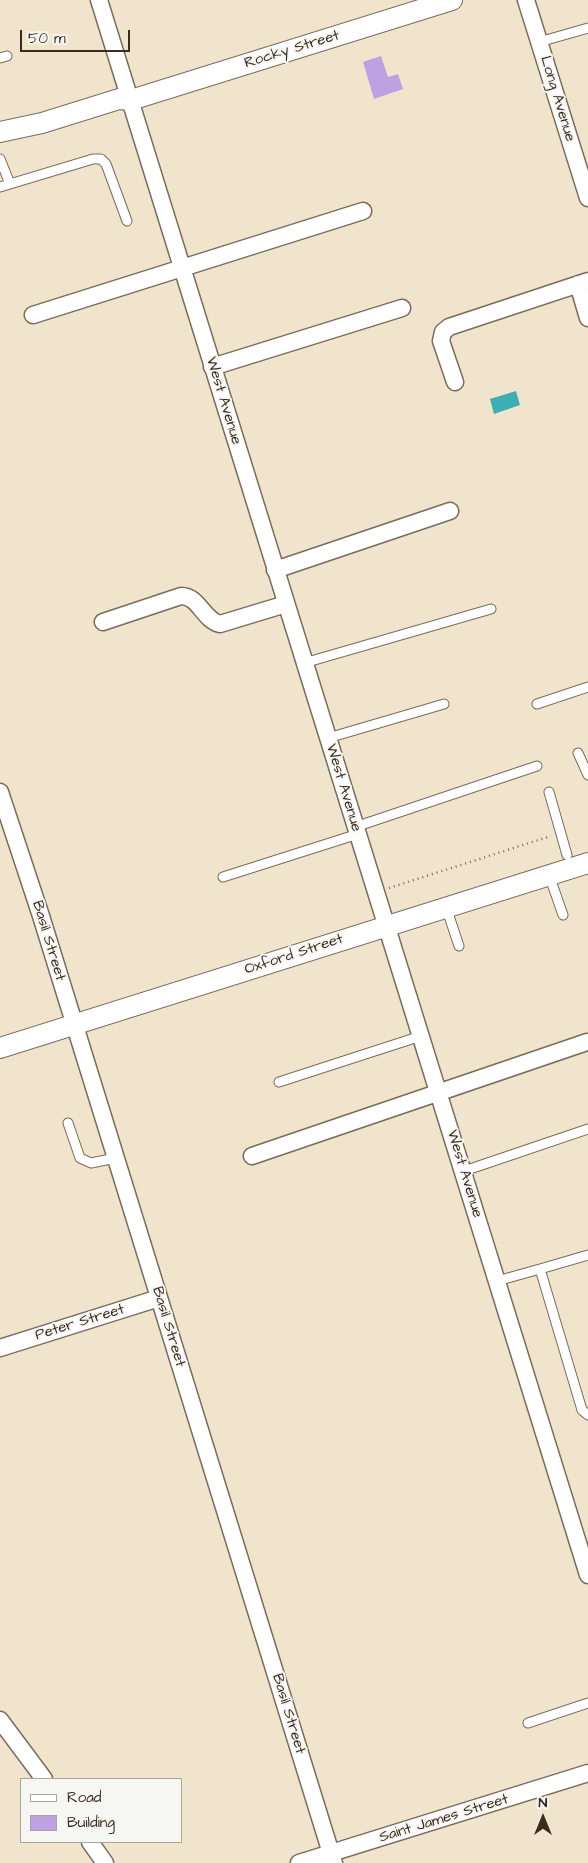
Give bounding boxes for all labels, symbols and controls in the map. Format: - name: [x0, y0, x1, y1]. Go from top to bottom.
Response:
- scale bar: [22, 20, 132, 52]
- street label: Rocky Street: [242, 27, 342, 73]
- text: 50 m: [28, 28, 66, 49]
- street label: Long Avenue: [535, 54, 579, 144]
- street label: West Avenue: [201, 355, 245, 447]
- street label: West Avenue: [321, 742, 365, 834]
- street label: Basil Street: [27, 899, 69, 983]
- street label: Oxford Street: [242, 931, 346, 979]
- street label: West Avenue: [442, 1128, 486, 1220]
- street label: Basil Street: [147, 1285, 189, 1369]
- street label: Peter Street: [33, 1301, 127, 1345]
- street label: Basil Street: [267, 1672, 309, 1756]
- legend: [20, 1778, 182, 1843]
- text: Road: [67, 1787, 101, 1808]
- street label: Saint James Street: [377, 1791, 511, 1847]
- north arrow: [518, 1793, 568, 1843]
- text: N: [539, 1793, 547, 1813]
- text: Building: [67, 1812, 115, 1833]

